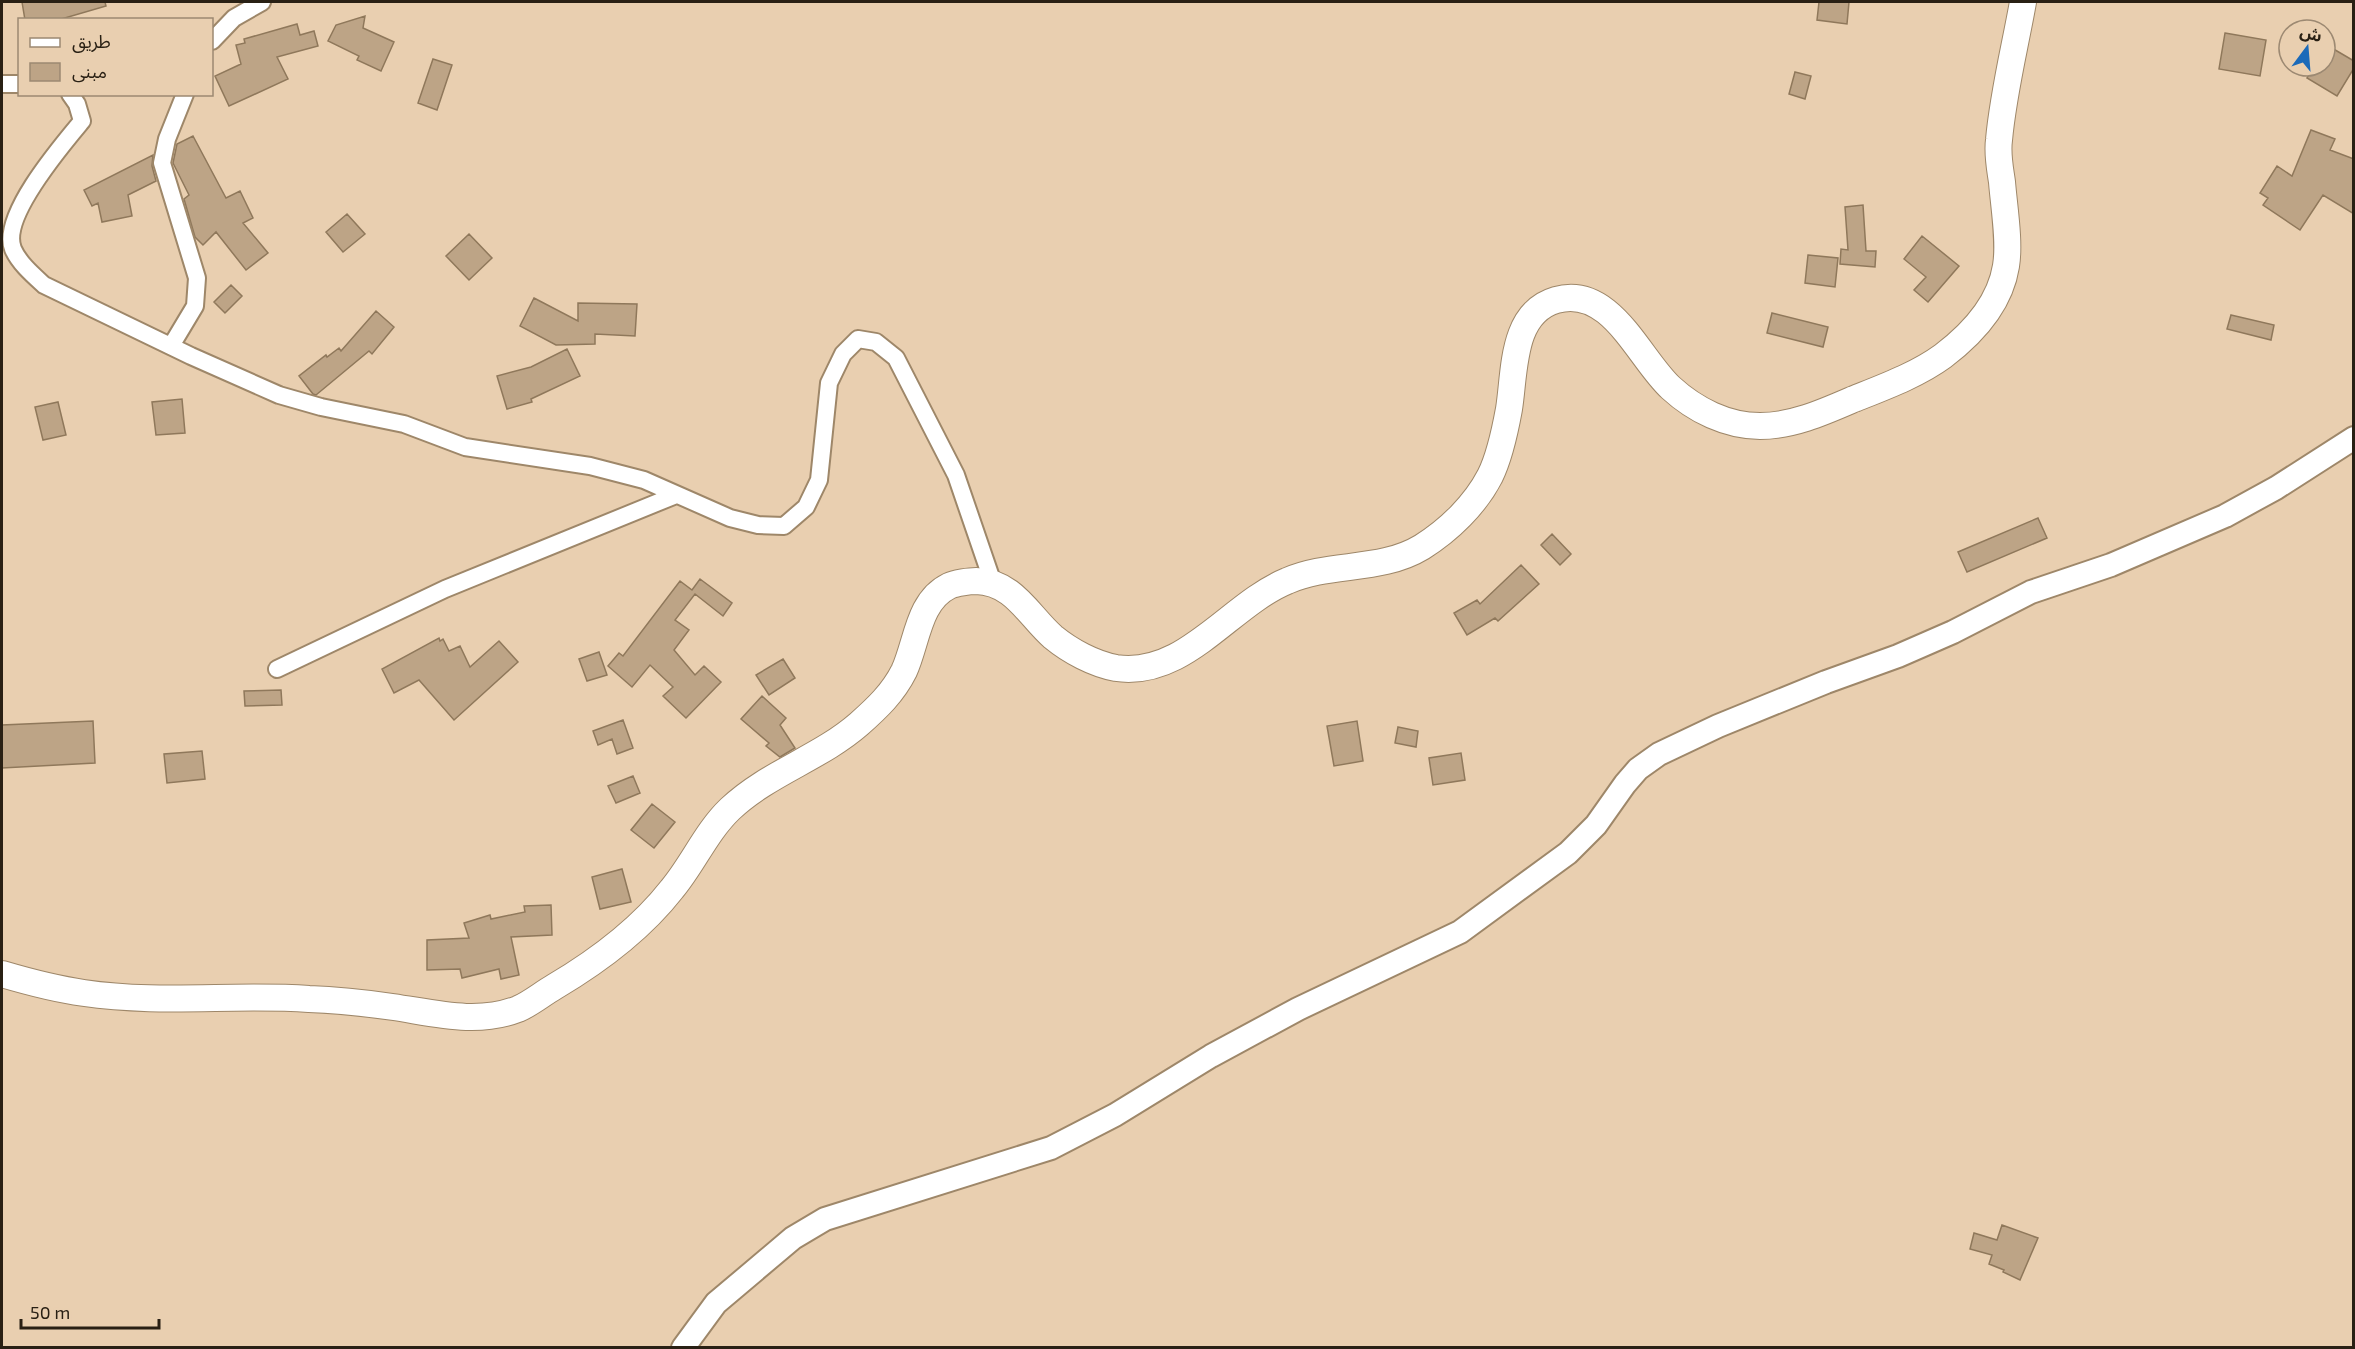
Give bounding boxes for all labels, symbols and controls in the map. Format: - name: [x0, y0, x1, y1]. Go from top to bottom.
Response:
- legend: [18, 18, 213, 96]
- north arrow: [2277, 18, 2337, 78]
- text: ش: [2298, 21, 2325, 46]
- text: طريق: [72, 30, 111, 53]
- text: مبنى: [72, 60, 107, 83]
- scale bar: [21, 1292, 159, 1330]
- text: 50 m: [30, 1301, 70, 1323]

